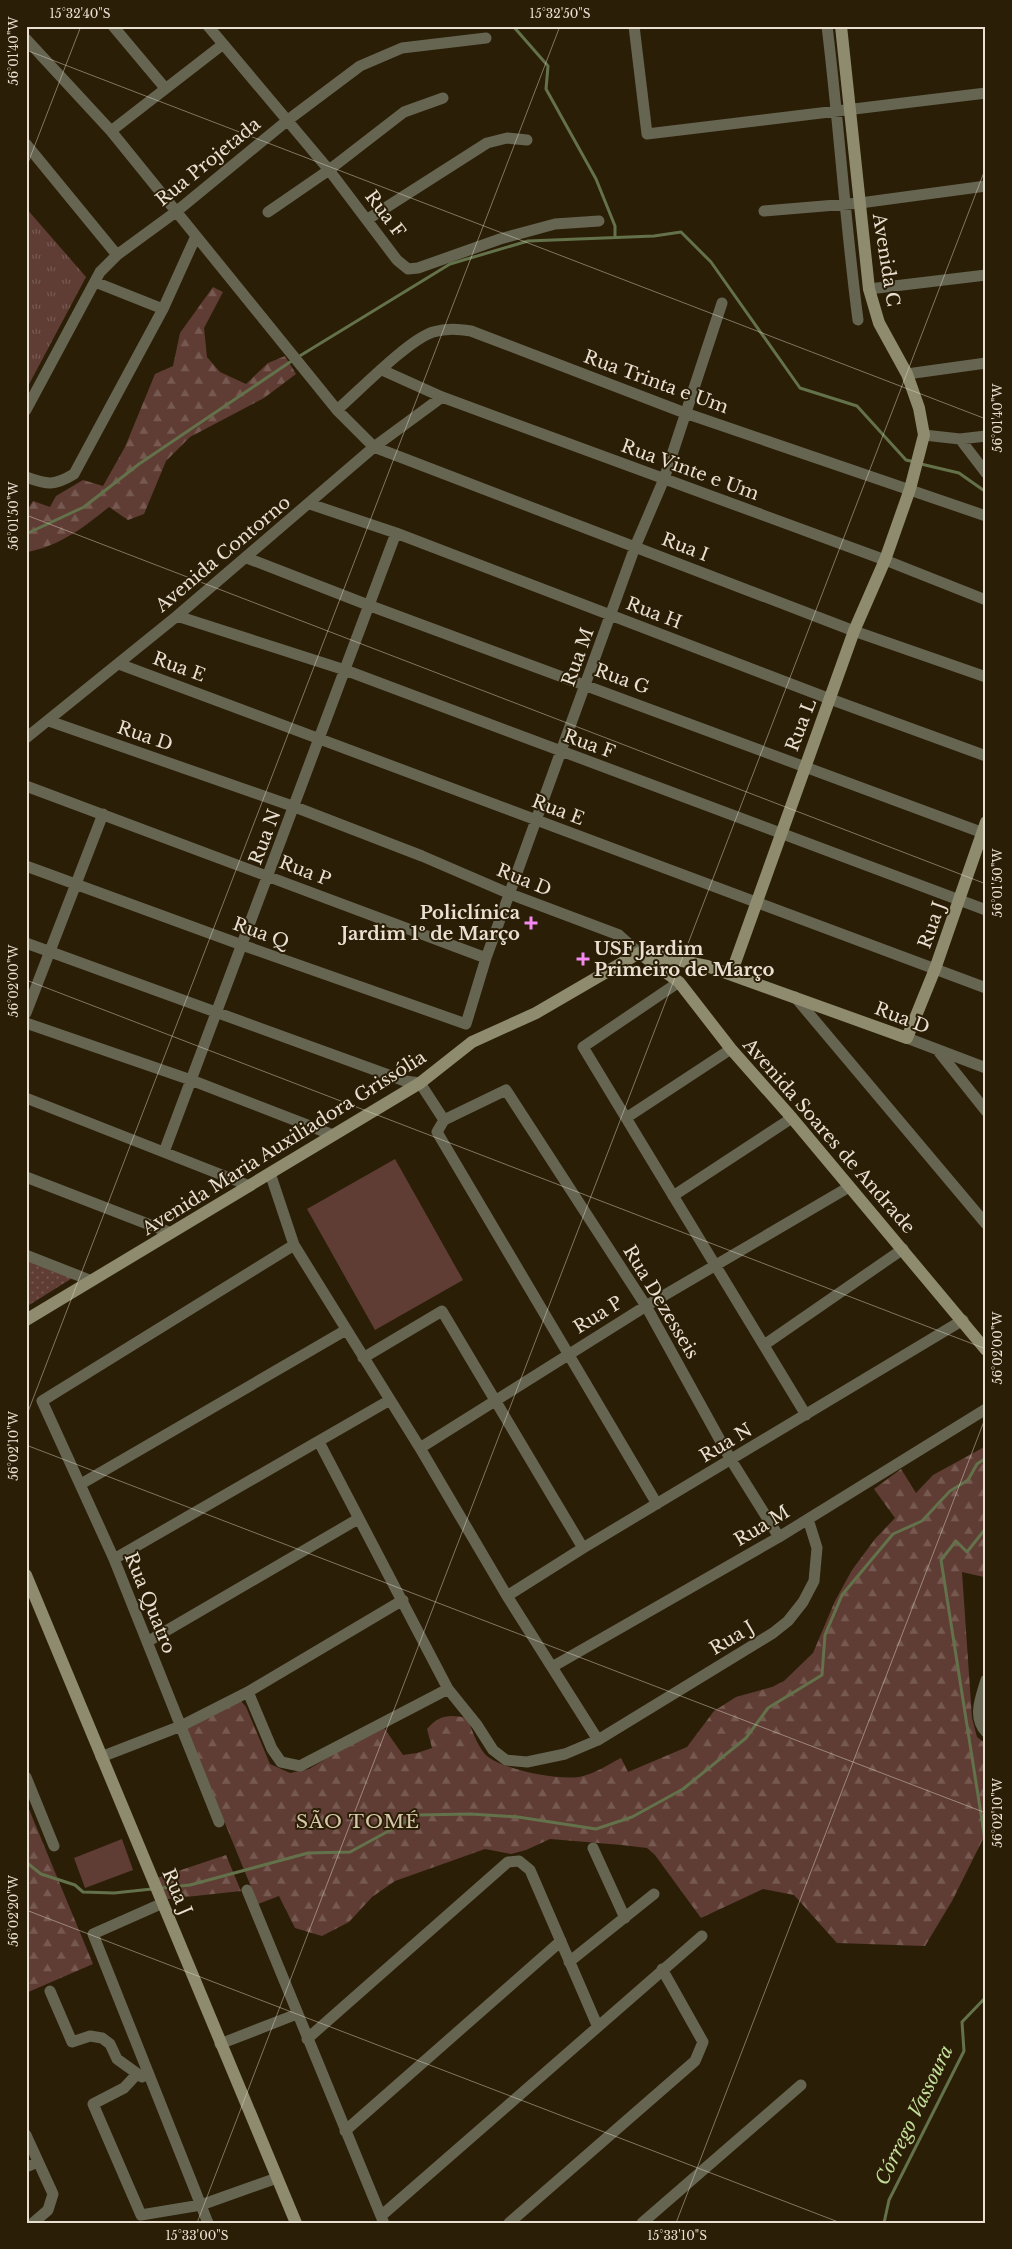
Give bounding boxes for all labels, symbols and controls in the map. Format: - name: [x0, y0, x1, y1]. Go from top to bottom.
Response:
- text: 15°32'40"S: [50, 6, 111, 21]
- text: 15°32'50"S: [530, 6, 591, 21]
- text: 56°01'40"W: [6, 16, 21, 85]
- street label: Rua Projetada: [151, 113, 265, 211]
- street label: Rua F: [360, 186, 410, 242]
- street label: Avenida C: [868, 211, 904, 308]
- street label: Rua Trinta e Um: [581, 346, 731, 418]
- text: 56°01'40"W: [990, 383, 1005, 452]
- street label: Rua Vinte e Um: [618, 435, 762, 505]
- text: 56°01'50"W: [6, 481, 21, 550]
- street label: Avenida Contorno: [150, 491, 295, 617]
- street label: Rua I: [658, 528, 712, 566]
- street label: Rua H: [623, 592, 685, 634]
- street label: Rua M: [557, 625, 599, 689]
- street label: Rua E: [150, 647, 208, 687]
- street label: Rua G: [592, 659, 653, 699]
- street label: Rua L: [781, 696, 821, 754]
- street label: Rua D: [114, 716, 176, 756]
- street label: Rua F: [560, 725, 618, 763]
- street label: Rua E: [529, 790, 587, 830]
- street label: Rua N: [244, 806, 286, 868]
- text: 56°01'50"W: [990, 848, 1005, 917]
- street label: Rua P: [276, 851, 334, 891]
- street label: Rua D: [493, 859, 555, 901]
- street label: Rua J: [913, 899, 951, 951]
- place label: Policlínica Jardim 1º de Março: [337, 902, 521, 945]
- street label: Rua Q: [230, 913, 292, 953]
- marker: Policlínica Jardim 1º de Março: [524, 916, 538, 930]
- place label: USF Jardim Primeiro de Março: [594, 938, 775, 981]
- text: 56°02'00"W: [6, 944, 21, 1017]
- marker: USF Jardim Primeiro de Março: [576, 952, 590, 966]
- street label: Rua D: [871, 997, 933, 1039]
- street label: Avenida Soares de Andrade: [738, 1033, 920, 1238]
- street label: Avenida Maria Auxiliadora Grissólia: [137, 1046, 430, 1240]
- street label: Rua Dezesseis: [618, 1241, 704, 1363]
- street label: Rua P: [569, 1291, 627, 1339]
- text: 56°02'00"W: [990, 1311, 1005, 1384]
- text: 56°02'10"W: [6, 1410, 21, 1481]
- street label: Rua N: [696, 1419, 756, 1467]
- street label: Rua M: [730, 1501, 794, 1551]
- street label: Rua Quatro: [120, 1549, 180, 1657]
- street label: Rua J: [706, 1616, 758, 1660]
- text: 56°02'10"W: [990, 1777, 1005, 1848]
- district label: SÃO TOMÉ: [296, 1809, 420, 1833]
- street label: Rua J: [157, 1865, 197, 1919]
- text: 56°02'20"W: [6, 1874, 21, 1947]
- water label: Córrego Vassoura: [870, 2041, 958, 2189]
- text: 15°33'00"S: [166, 2228, 229, 2243]
- text: 15°33'10"S: [647, 2228, 707, 2243]

